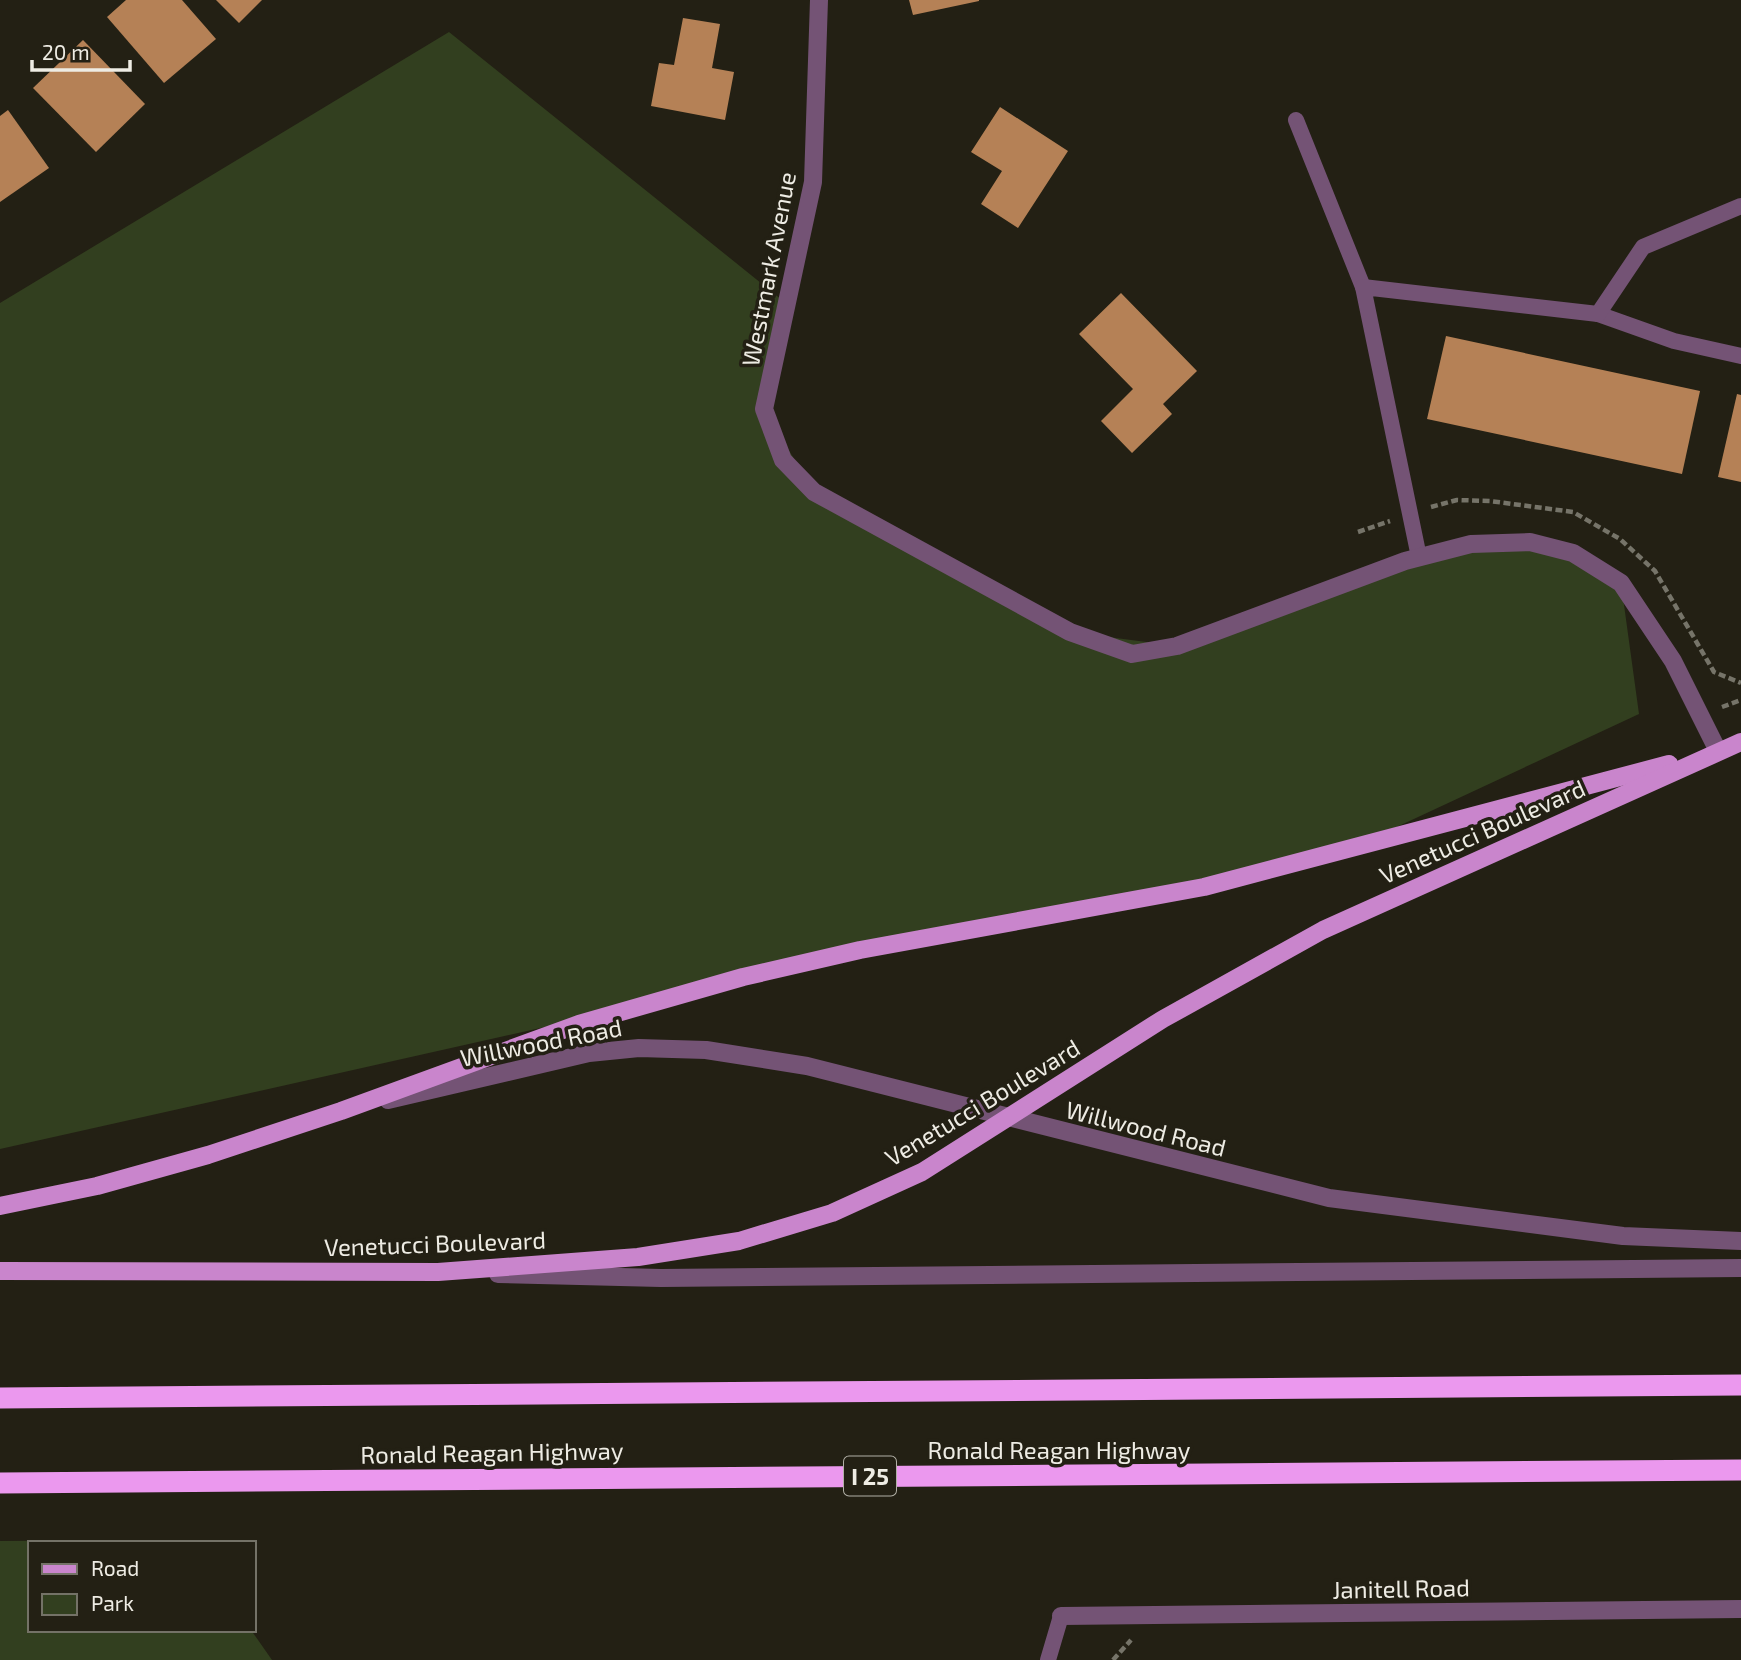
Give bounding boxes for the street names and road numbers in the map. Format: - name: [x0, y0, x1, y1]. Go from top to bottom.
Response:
- street label: Westmark Avenue: [735, 169, 801, 369]
- street label: Venetucci Boulevard: [1375, 773, 1589, 889]
- street label: Willwood Road: [458, 1012, 624, 1072]
- street label: Venetucci Boulevard: [879, 1032, 1085, 1172]
- street label: Willwood Road: [1063, 1094, 1229, 1162]
- street label: Venetucci Boulevard: [324, 1225, 546, 1261]
- street label: Ronald Reagan Highway: [360, 1435, 624, 1469]
- street label: Ronald Reagan Highway: [927, 1435, 1191, 1464]
- road number: I 25: [844, 1456, 896, 1496]
- street label: Janitell Road: [1332, 1572, 1470, 1604]

